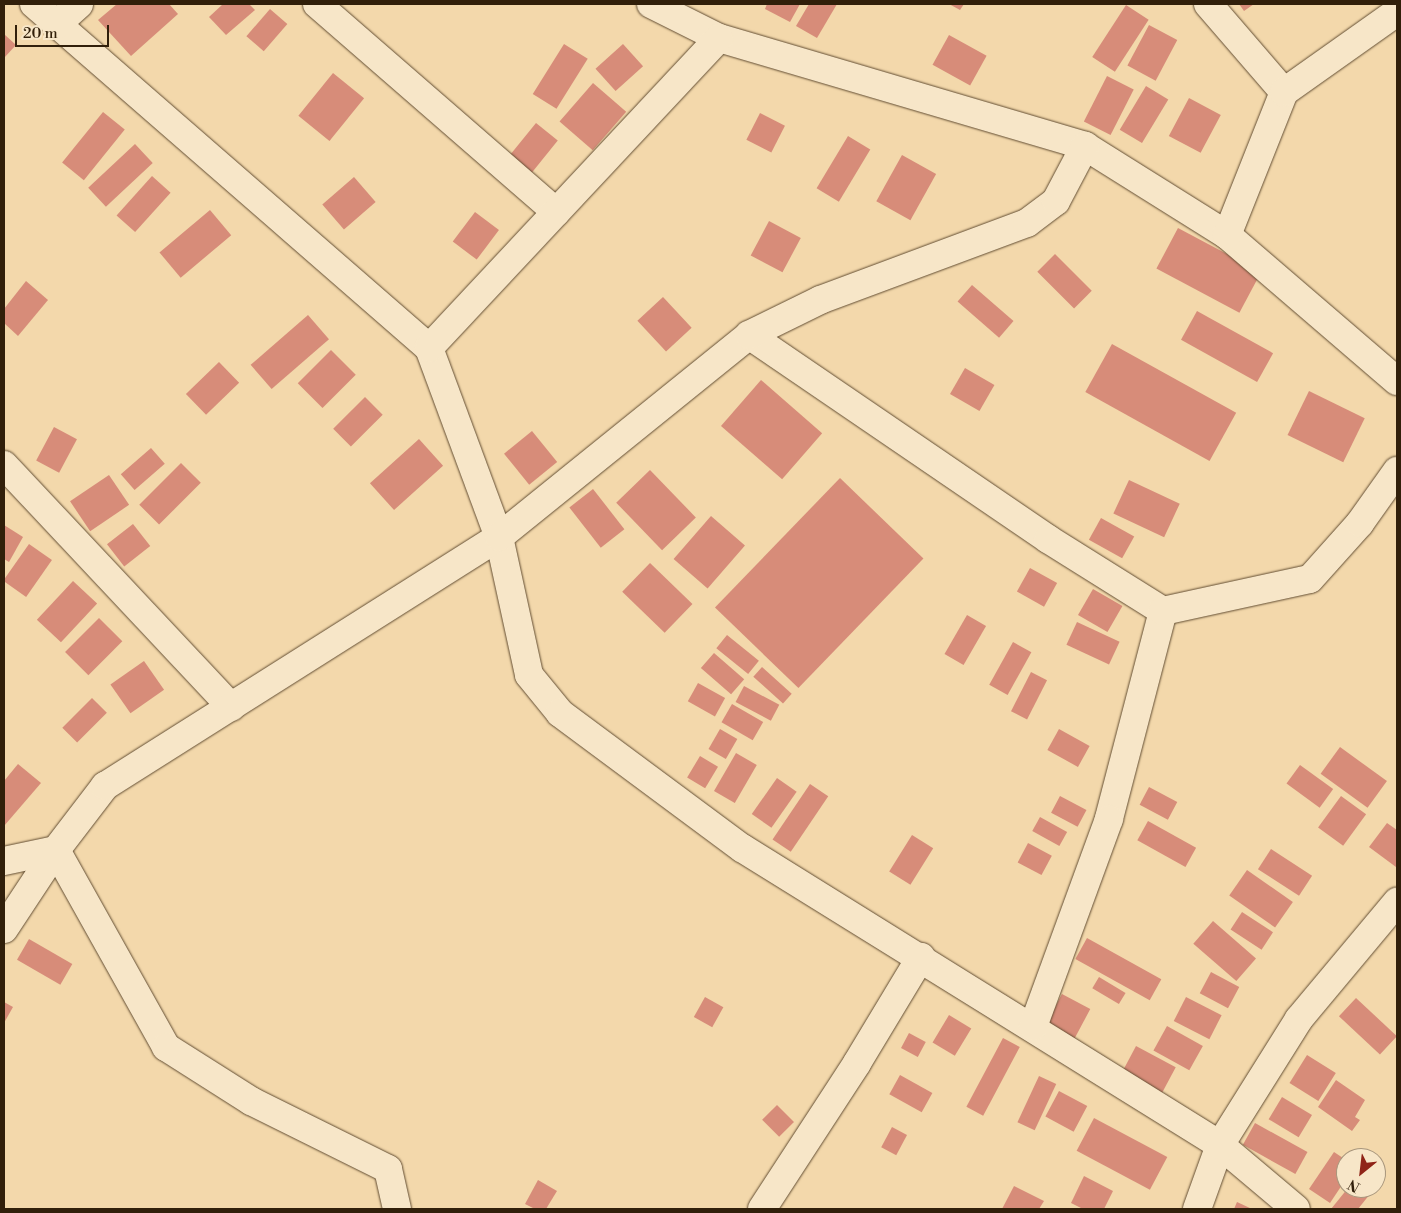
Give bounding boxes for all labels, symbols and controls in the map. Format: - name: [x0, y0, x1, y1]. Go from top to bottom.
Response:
- scale bar: [18, 15, 111, 47]
- text: 20 m: [23, 24, 58, 43]
- north arrow: [1336, 1148, 1386, 1198]
- text: N: [1345, 1175, 1363, 1196]

